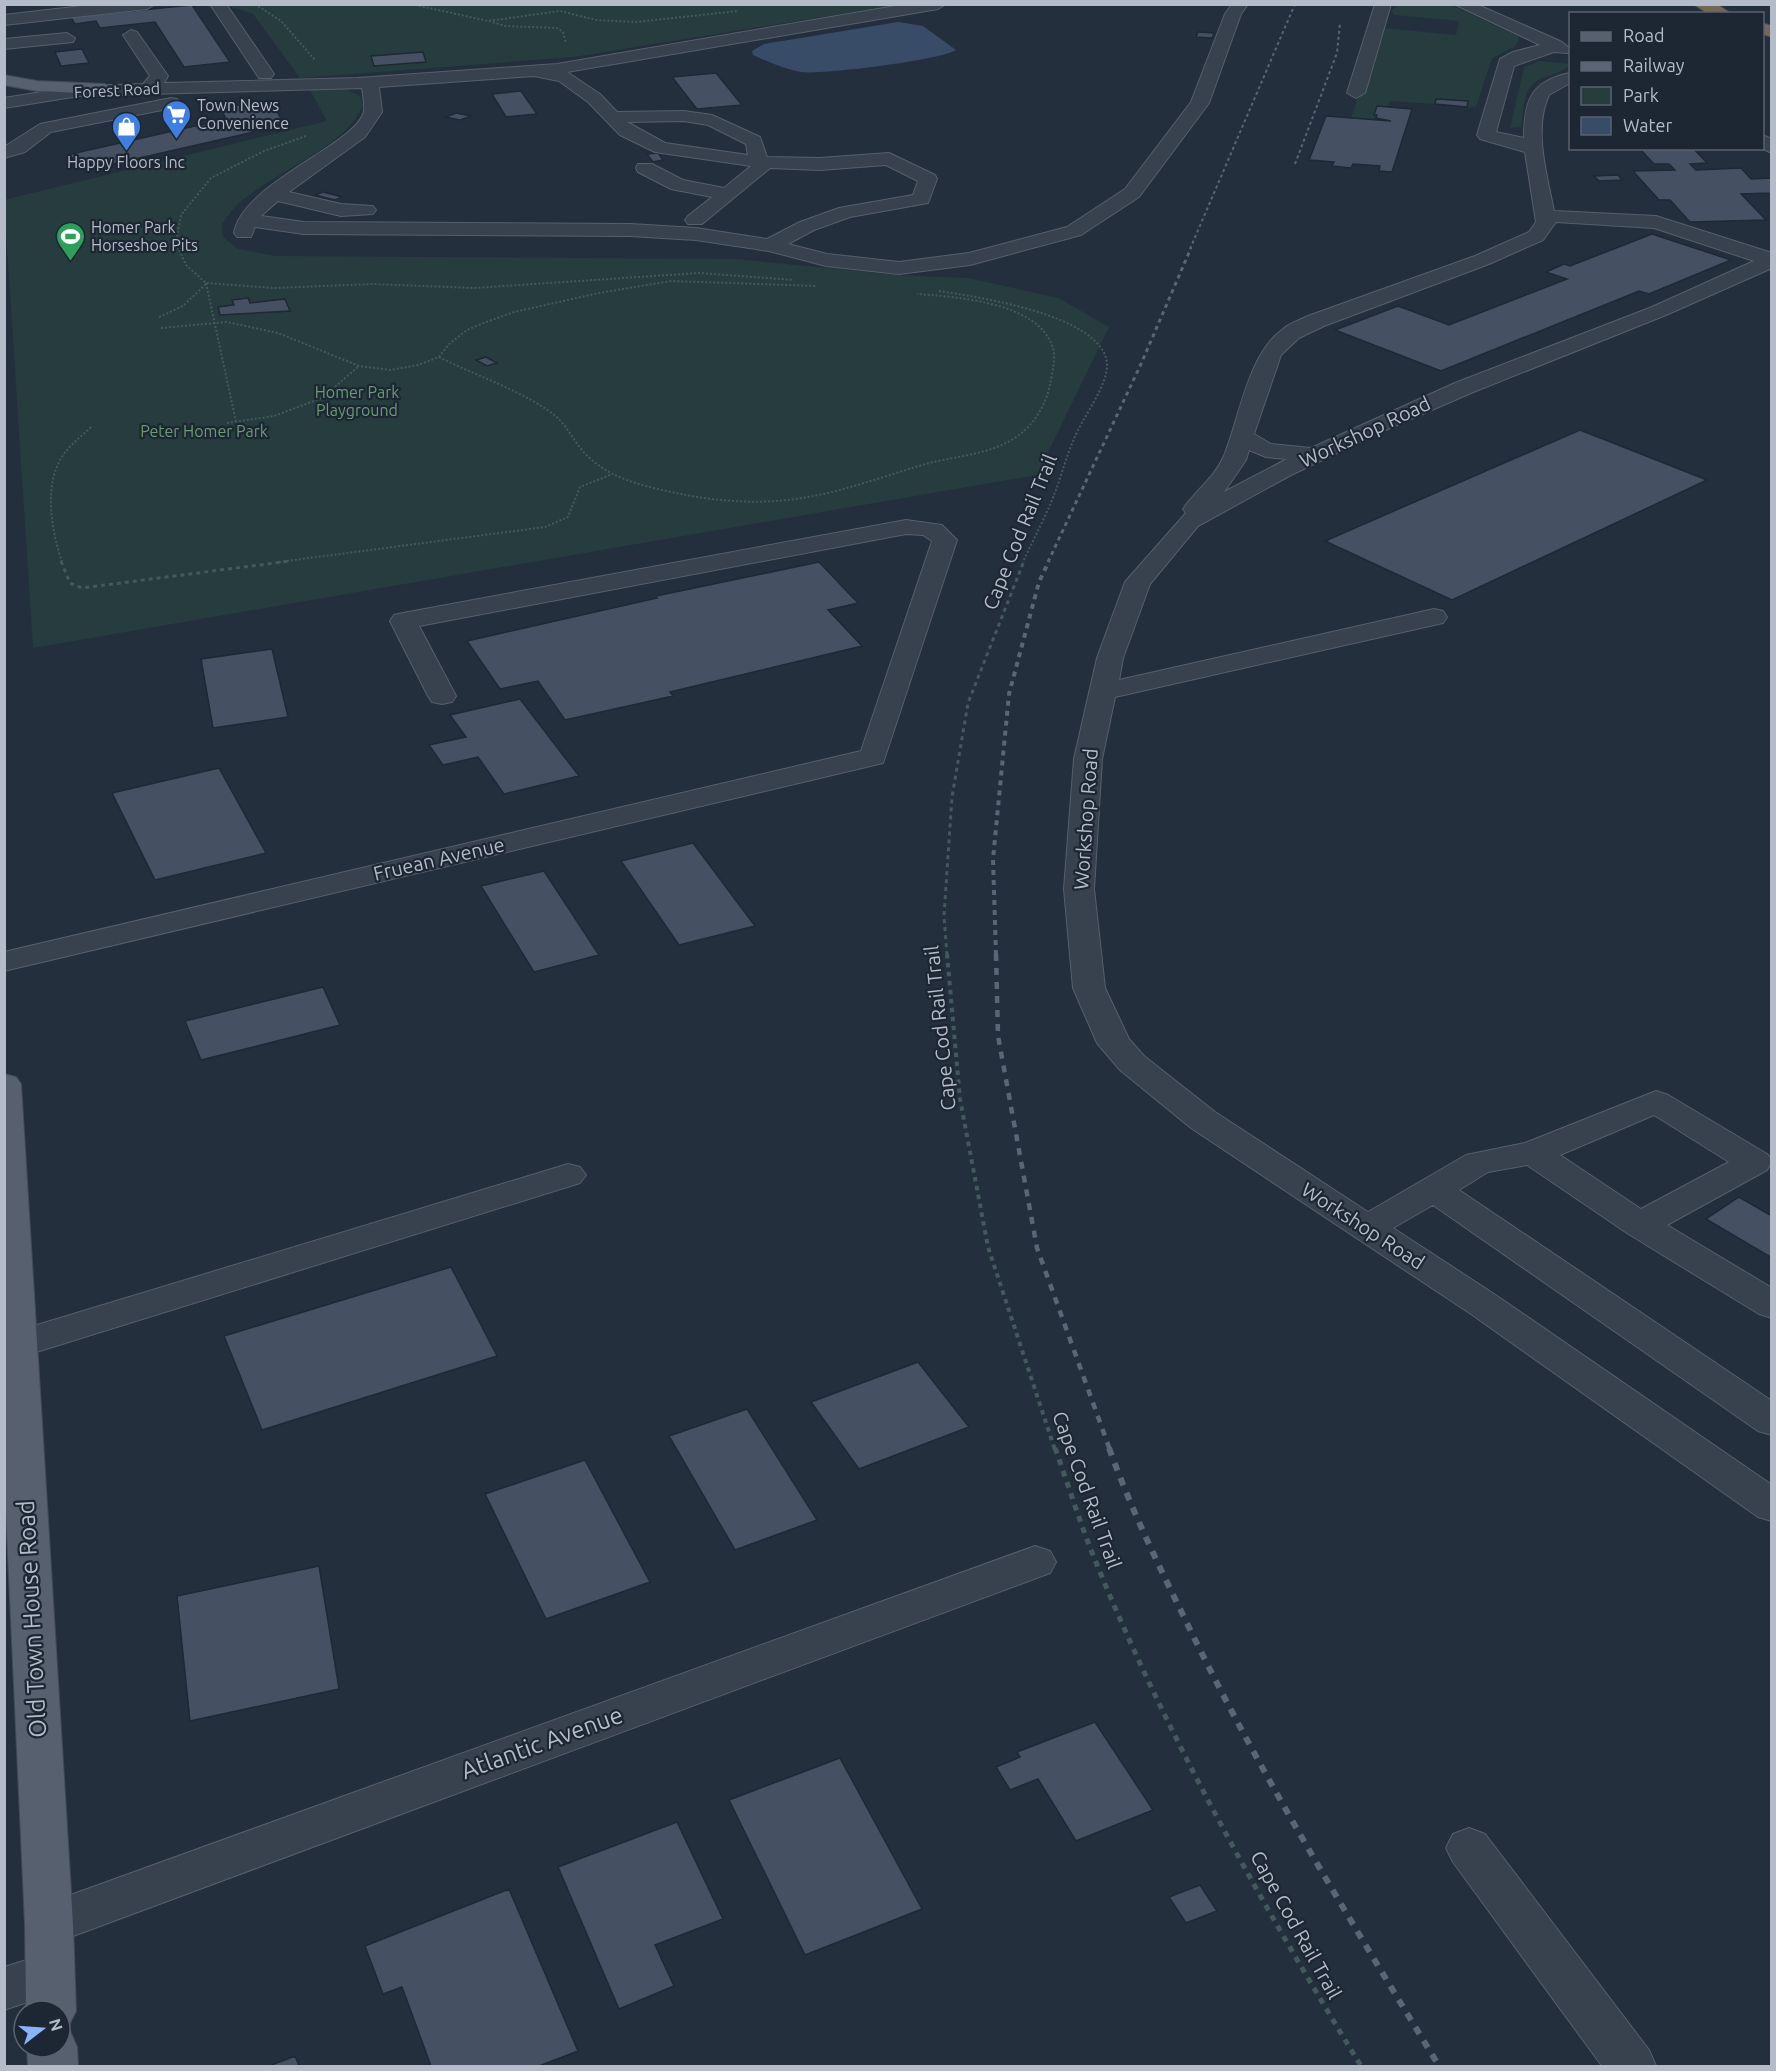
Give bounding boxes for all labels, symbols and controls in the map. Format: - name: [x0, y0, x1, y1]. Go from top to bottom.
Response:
- legend: [1569, 12, 1764, 150]
- text: Road: [1623, 25, 1665, 45]
- text: Railway: [1623, 55, 1685, 75]
- street label: Forest Road: [73, 79, 161, 101]
- text: Park: [1623, 85, 1659, 105]
- place label: Town News Convenience: [197, 96, 289, 132]
- supermarket icon: Town News Convenience: [160, 98, 192, 140]
- shop icon: Happy Floors Inc: [110, 110, 142, 152]
- text: Water: [1623, 115, 1673, 135]
- place label: Happy Floors Inc: [67, 153, 186, 171]
- place label: Homer Park Horseshoe Pits: [91, 218, 198, 254]
- sports icon: Homer Park Horseshoe Pits: [54, 220, 86, 262]
- park label: Homer Park Playground: [315, 383, 399, 419]
- street label: Workshop Road: [1296, 391, 1434, 472]
- park label: Peter Homer Park: [140, 422, 268, 440]
- street label: Cape Cod Rail Trail: [978, 451, 1061, 613]
- street label: Workshop Road: [1069, 747, 1102, 890]
- street label: Fruean Avenue: [371, 832, 507, 885]
- street label: Cape Cod Rail Trail: [919, 944, 960, 1112]
- street label: Workshop Road: [1298, 1177, 1429, 1274]
- street label: Cape Cod Rail Trail: [1048, 1408, 1127, 1572]
- street label: Old Town House Road: [12, 1500, 51, 1738]
- street label: Atlantic Avenue: [457, 1701, 626, 1784]
- street label: Cape Cod Rail Trail: [1246, 1847, 1347, 2003]
- north arrow: [12, 1999, 72, 2059]
- text: N: [46, 2016, 67, 2033]

